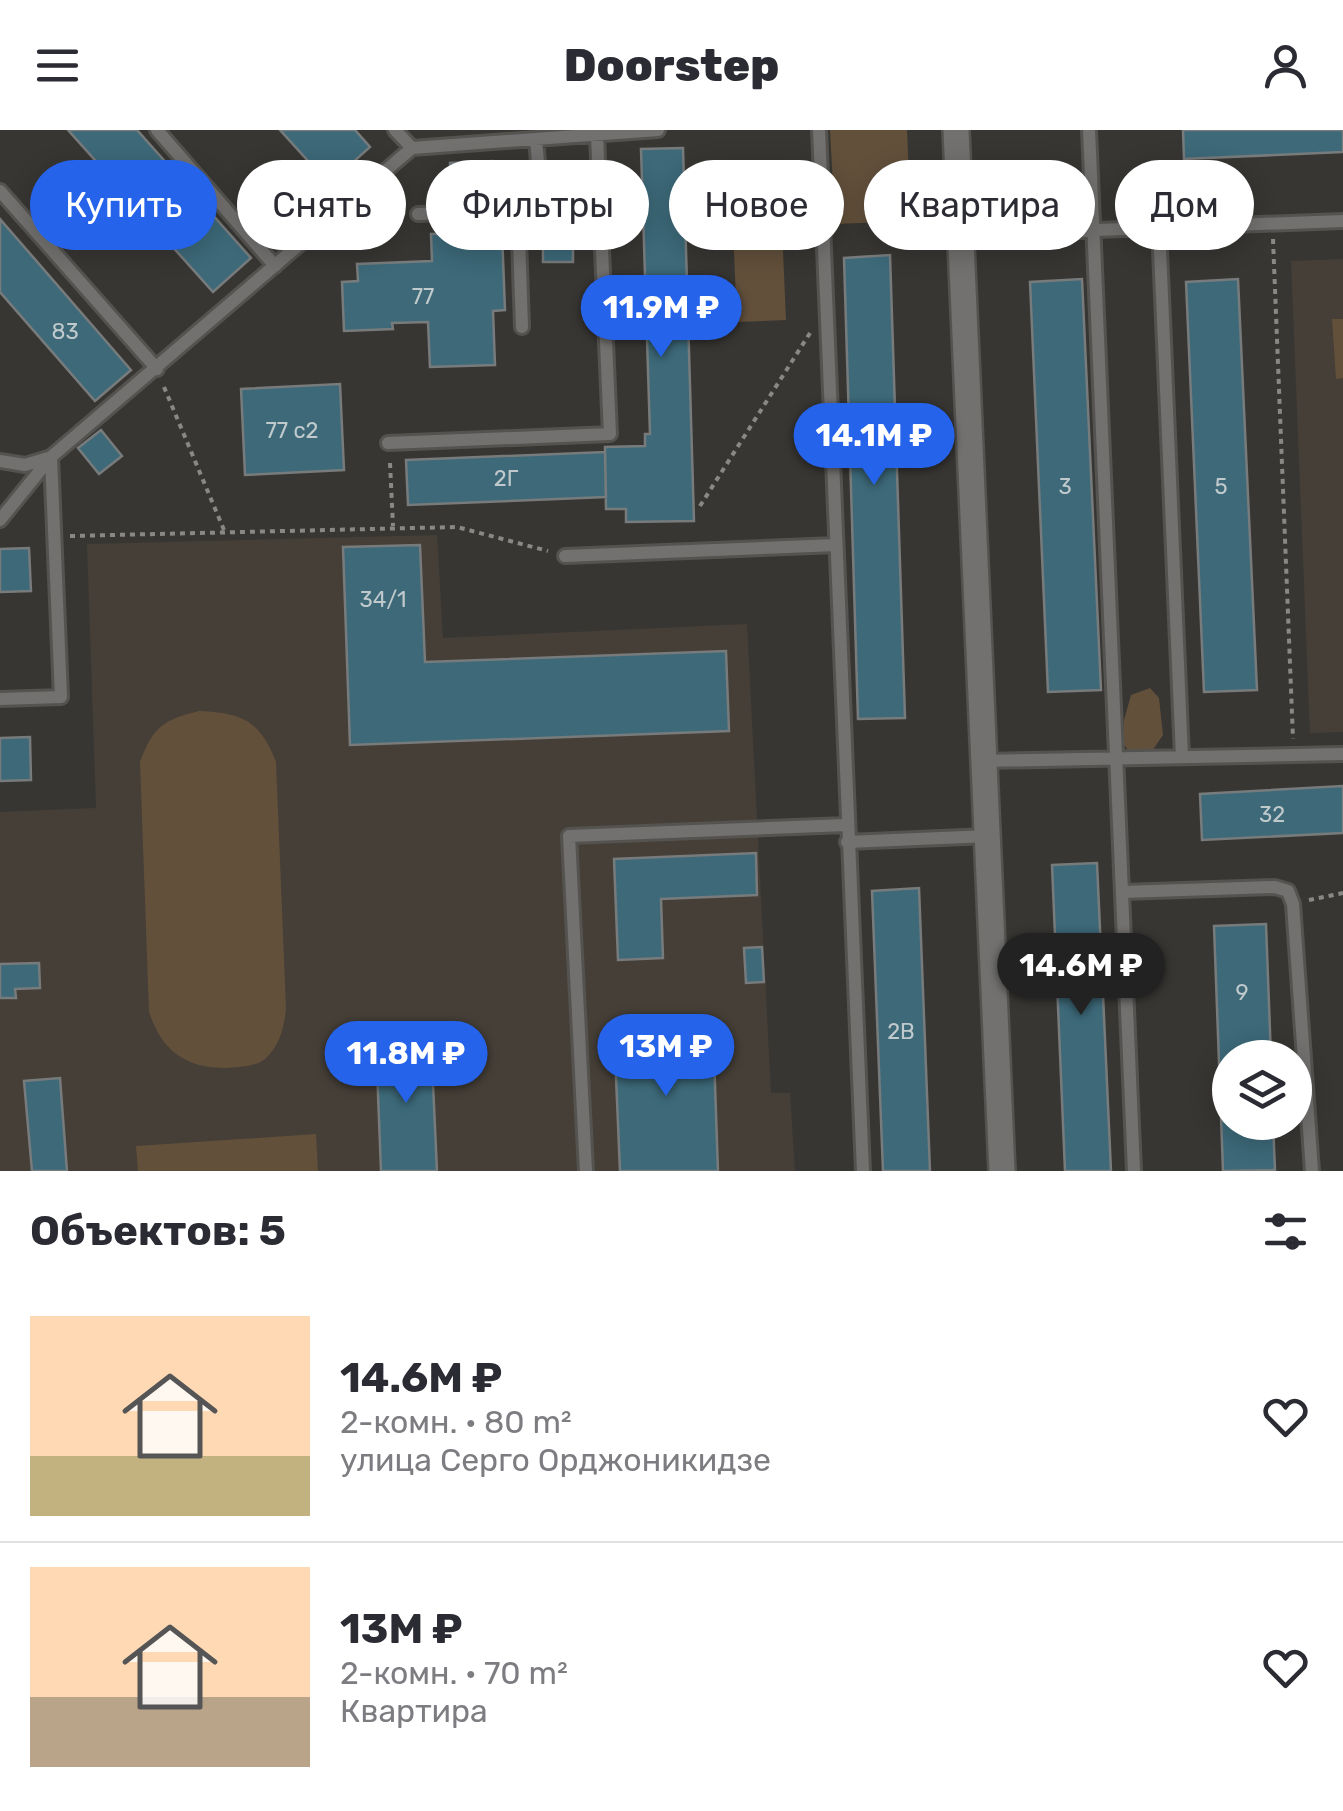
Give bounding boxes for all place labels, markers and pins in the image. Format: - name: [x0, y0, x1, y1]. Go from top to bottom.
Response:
- pin: 11.9M ₽: [569, 275, 753, 360]
- pin: 14.1M ₽: [782, 403, 966, 488]
- pin: 14.6M ₽: [989, 933, 1173, 1018]
- pin: 13M ₽: [596, 1014, 736, 1099]
- pin: 11.8M ₽: [314, 1021, 498, 1106]

